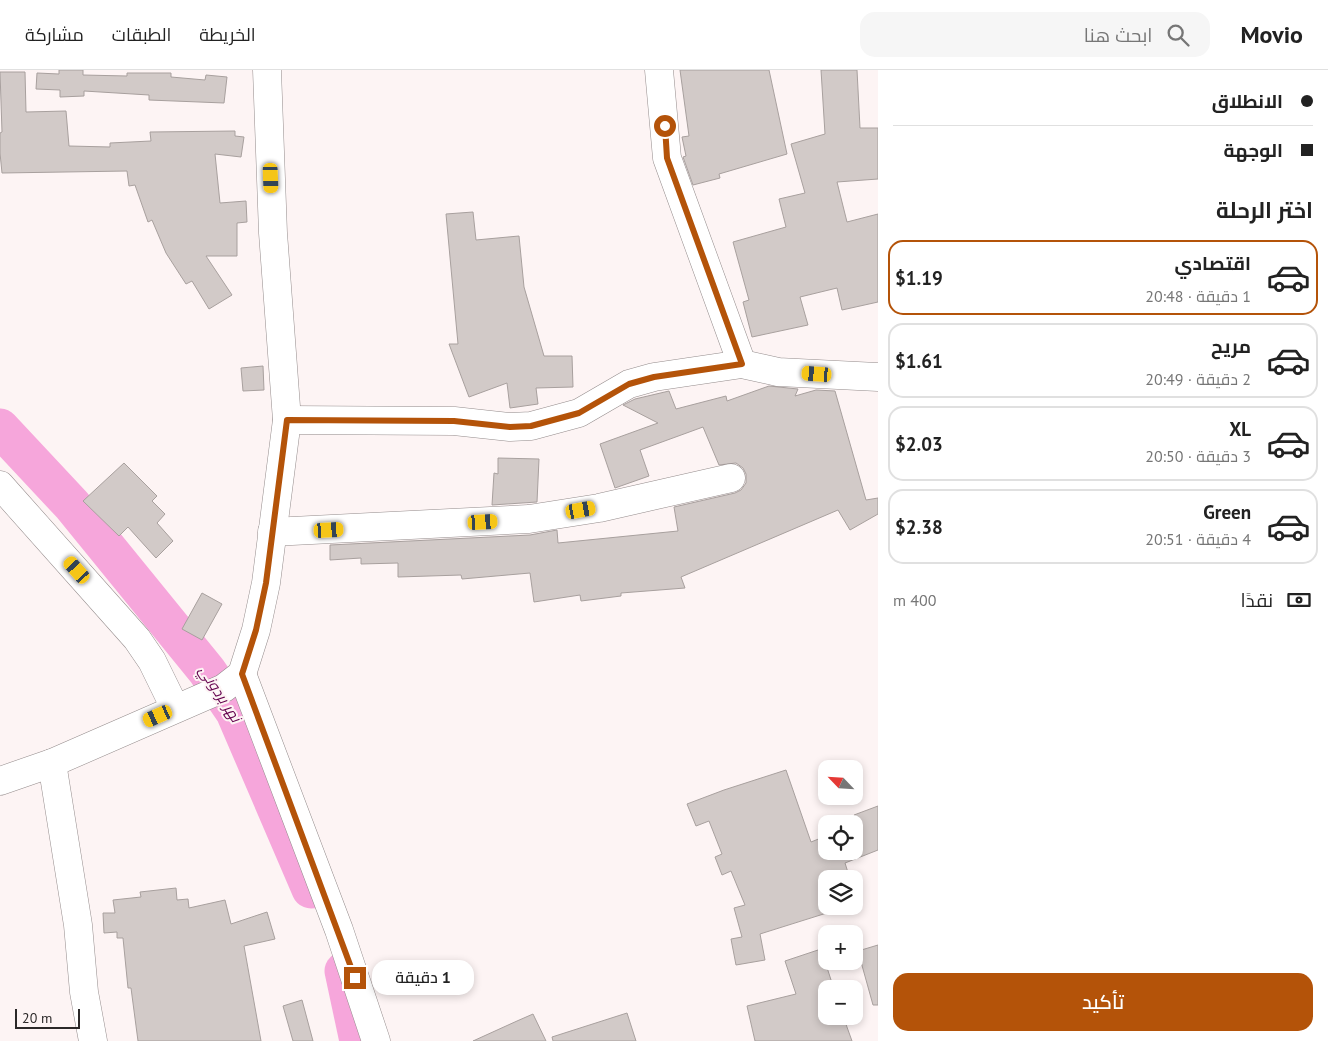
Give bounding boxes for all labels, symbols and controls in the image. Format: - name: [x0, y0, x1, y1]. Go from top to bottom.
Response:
- search box: [860, 12, 1210, 57]
- text: Movio: [1240, 19, 1303, 50]
- icon: search: [1164, 21, 1192, 49]
- text: مشاركة: [25, 23, 84, 46]
- text: الطبقات: [112, 23, 171, 46]
- text: الخريطة: [199, 23, 256, 46]
- text: ابحث هنا: [1084, 23, 1152, 47]
- text: الانطلاق: [1212, 89, 1283, 113]
- route start: [654, 115, 676, 137]
- text: الوجهة: [1223, 138, 1283, 162]
- car: [262, 163, 279, 193]
- text: اختر الرحلة: [1216, 196, 1313, 224]
- text: اقتصادي: [1175, 251, 1251, 275]
- icon: car: [1266, 255, 1311, 300]
- text: $1.19: [895, 266, 943, 290]
- text: 1 دقيقة · 20:48: [1145, 286, 1251, 306]
- text: مريح: [1211, 334, 1251, 358]
- icon: car: [1266, 338, 1311, 383]
- text: $1.61: [895, 349, 943, 373]
- car: [801, 365, 832, 383]
- text: 2 دقيقة · 20:49: [1145, 369, 1251, 389]
- text: XL: [1229, 417, 1251, 441]
- icon: car: [1266, 421, 1311, 466]
- text: $2.03: [895, 432, 943, 456]
- text: 3 دقيقة · 20:50: [1145, 446, 1251, 466]
- car: [564, 500, 597, 520]
- text: Green: [1203, 500, 1251, 524]
- icon: car: [1266, 504, 1311, 549]
- car: [467, 514, 498, 530]
- text: $2.38: [895, 515, 943, 539]
- car: [313, 522, 344, 538]
- text: 4 دقيقة · 20:51: [1145, 529, 1251, 549]
- car: [61, 554, 92, 586]
- icon: cash: [1285, 586, 1313, 614]
- text: نقدًا: [1241, 588, 1273, 612]
- text: 400 m: [893, 590, 936, 610]
- water label: نهر بردوني: [193, 662, 247, 729]
- car: [141, 703, 174, 729]
- north arrow: [818, 760, 862, 805]
- map controls: [818, 760, 863, 1025]
- button: locate: [818, 815, 863, 860]
- button: layers: [818, 870, 863, 915]
- button: +: [818, 925, 863, 970]
- callout: 1 دقيقة: [372, 960, 475, 996]
- route end: [344, 967, 366, 989]
- text: 1 دقيقة: [395, 967, 451, 987]
- button: تأكيد: [893, 973, 1313, 1031]
- button: −: [818, 980, 863, 1025]
- scale bar: [15, 1006, 80, 1029]
- text: 20 m: [22, 1009, 52, 1027]

